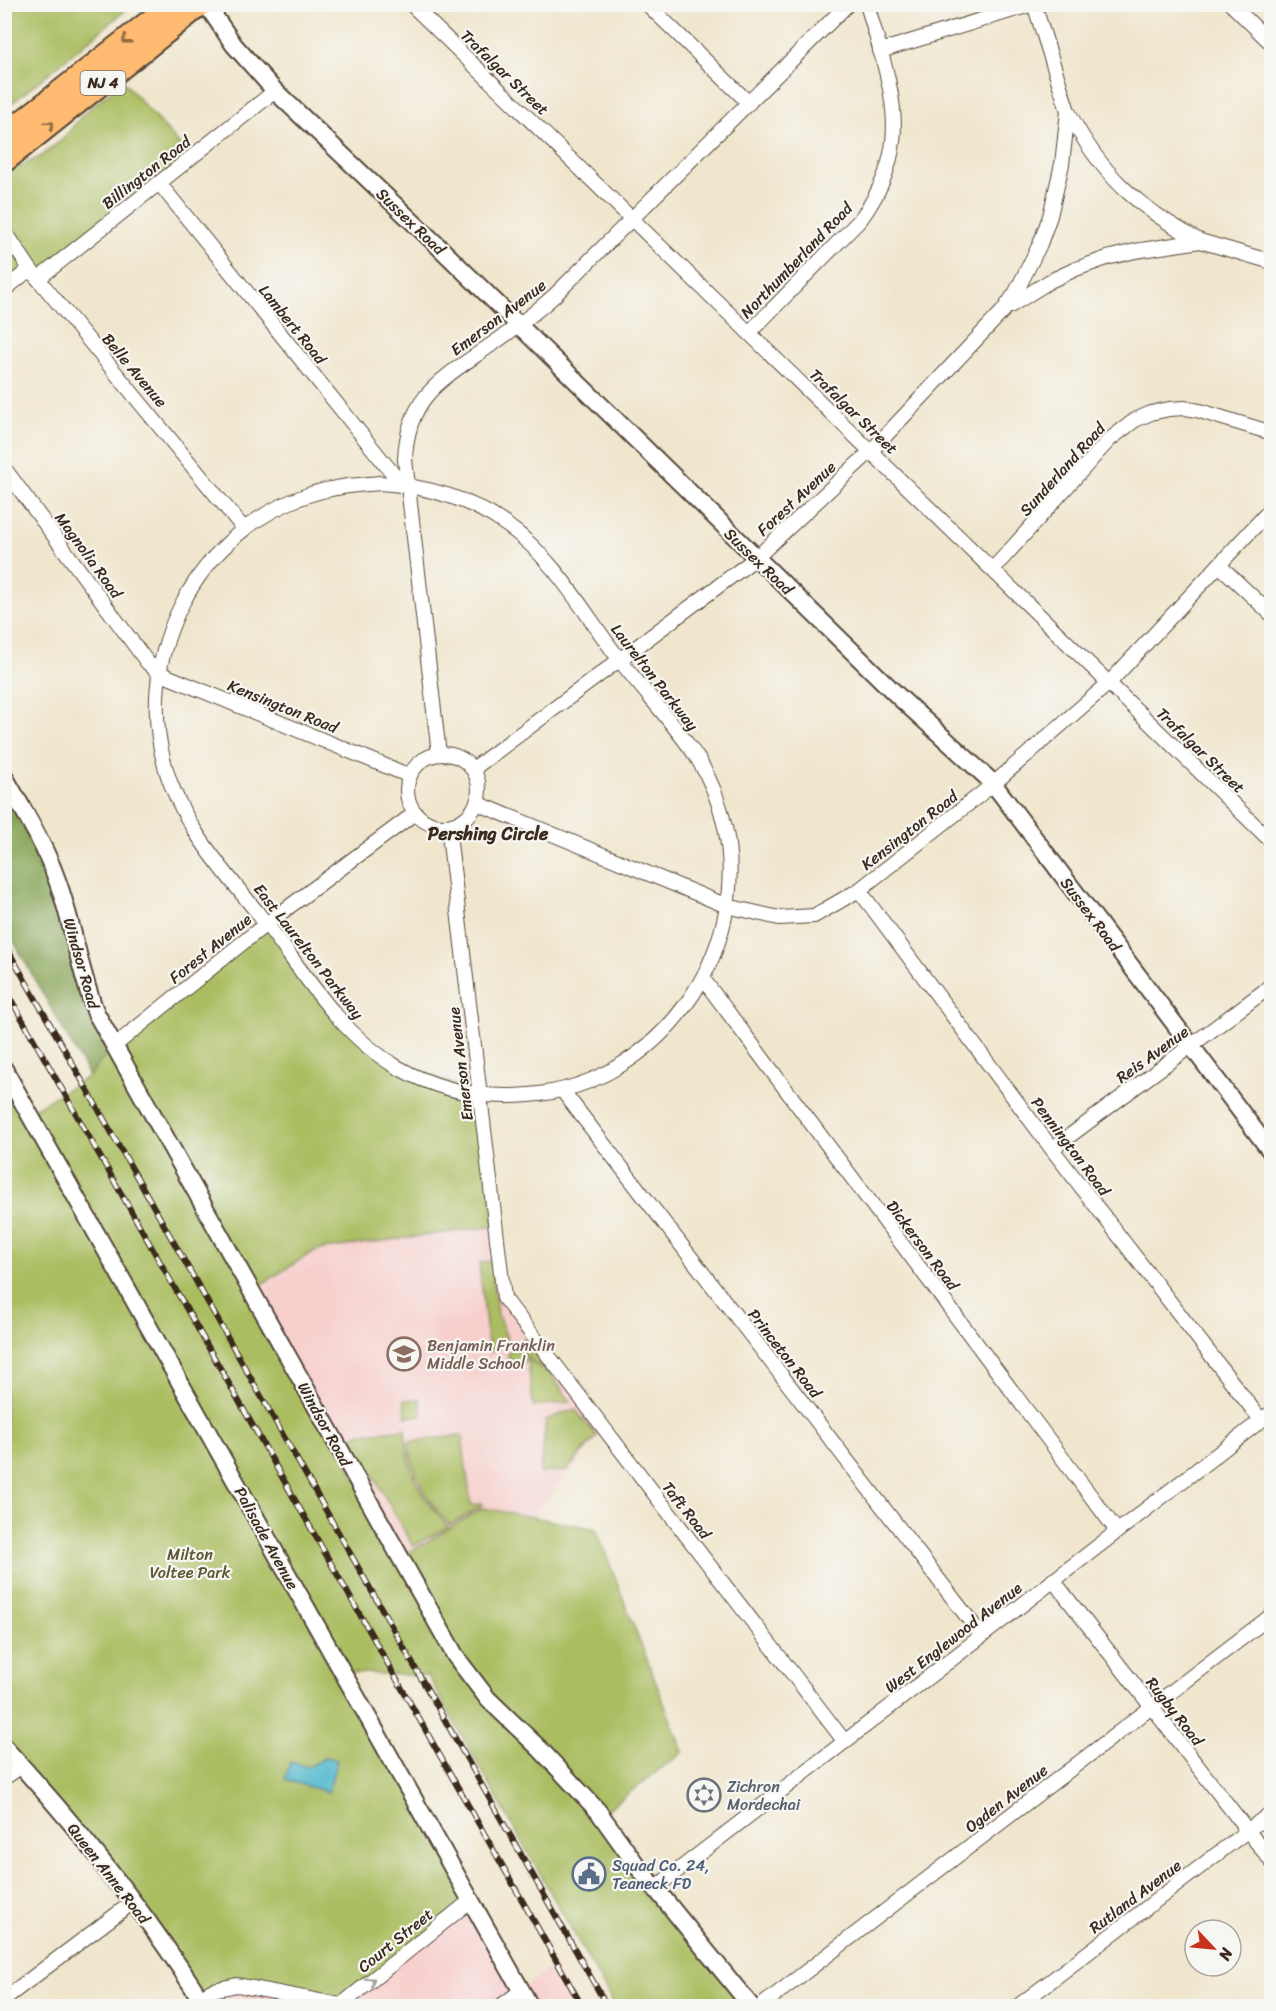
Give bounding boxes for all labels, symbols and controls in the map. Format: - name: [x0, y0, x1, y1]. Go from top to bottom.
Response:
- street label: Trafalgar Street: [453, 22, 556, 123]
- one-way arrow: [121, 33, 132, 44]
- road number: NJ 4: [80, 71, 126, 95]
- one-way arrow: [43, 121, 54, 132]
- street label: Billington Road: [95, 127, 199, 217]
- street label: Sussex Road: [369, 180, 453, 263]
- street label: Northumberland Road: [733, 194, 861, 325]
- street label: Emerson Avenue: [444, 271, 553, 363]
- street label: Lambert Road: [251, 278, 335, 372]
- street label: Belle Avenue: [94, 326, 175, 414]
- street label: Trafalgar Street: [802, 361, 905, 462]
- street label: Sunderland Road: [1012, 414, 1114, 523]
- street label: Forest Avenue: [750, 453, 843, 543]
- street label: Magnolia Road: [47, 506, 131, 606]
- street label: Sussex Road: [717, 520, 801, 603]
- street label: Laurelton Parkway: [603, 617, 707, 738]
- street label: Kensington Road: [223, 671, 344, 742]
- street label: Trafalgar Street: [1149, 700, 1252, 801]
- street label: Kensington Road: [854, 782, 966, 878]
- district label: Pershing Circle: [428, 818, 549, 850]
- street label: Sussex Road: [1053, 870, 1130, 959]
- street label: East Laurelton Parkway: [246, 877, 372, 1027]
- street label: Forest Avenue: [162, 905, 259, 991]
- street label: Windsor Road: [55, 914, 109, 1013]
- street label: Emerson Avenue: [439, 1005, 482, 1123]
- street label: Reis Avenue: [1109, 1018, 1195, 1091]
- street label: Pennington Road: [1023, 1090, 1119, 1204]
- street label: Dickerson Road: [879, 1194, 968, 1298]
- street label: Princeton Road: [740, 1302, 830, 1406]
- place label: Benjamin Franklin Middle School: [427, 1331, 555, 1378]
- school or university icon: Benjamin Franklin Middle School: [386, 1336, 422, 1372]
- street label: Windsor Road: [289, 1376, 361, 1473]
- street label: Taft Road: [654, 1475, 720, 1547]
- street label: Palisade Avenue: [226, 1481, 307, 1595]
- park label: Milton Voltee Park: [150, 1540, 231, 1587]
- street label: West Englewood Avenue: [878, 1574, 1029, 1701]
- street label: Rugby Road: [1138, 1670, 1212, 1754]
- street label: Ogden Avenue: [958, 1756, 1054, 1840]
- place label: Zichron Mordechai: [727, 1772, 801, 1819]
- synagogue icon: Zichron Mordechai: [686, 1777, 722, 1813]
- street label: Queen Anne Road: [60, 1816, 159, 1932]
- place label: Squad Co. 24, Teaneck FD: [612, 1851, 709, 1898]
- street label: Rutland Avenue: [1083, 1852, 1188, 1941]
- public building icon: Squad Co. 24, Teaneck FD: [571, 1856, 607, 1892]
- street label: Court Street: [351, 1901, 440, 1980]
- north arrow: [1183, 1918, 1243, 1978]
- text: N: [1210, 1942, 1242, 1967]
- one-way arrow: [364, 1977, 375, 1988]

